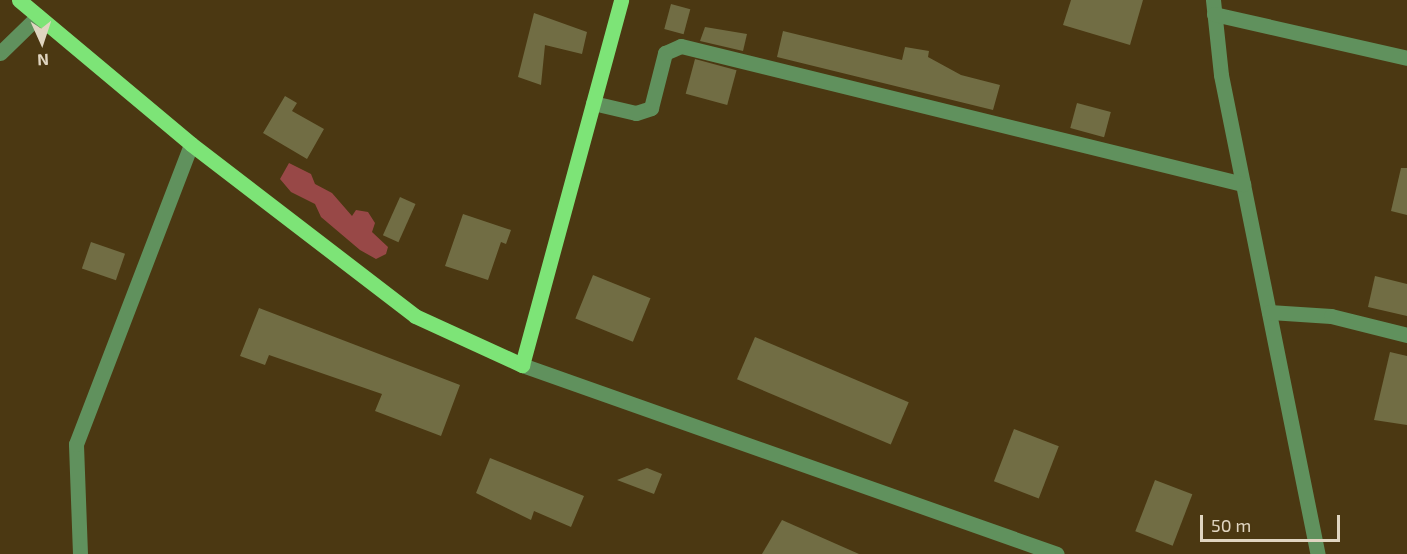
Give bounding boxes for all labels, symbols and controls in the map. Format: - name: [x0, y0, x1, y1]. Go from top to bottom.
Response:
- north arrow: [12, 12, 72, 72]
- text: N: [37, 51, 49, 70]
- scale bar: [1203, 503, 1342, 541]
- text: 50 m: [1211, 514, 1251, 536]

